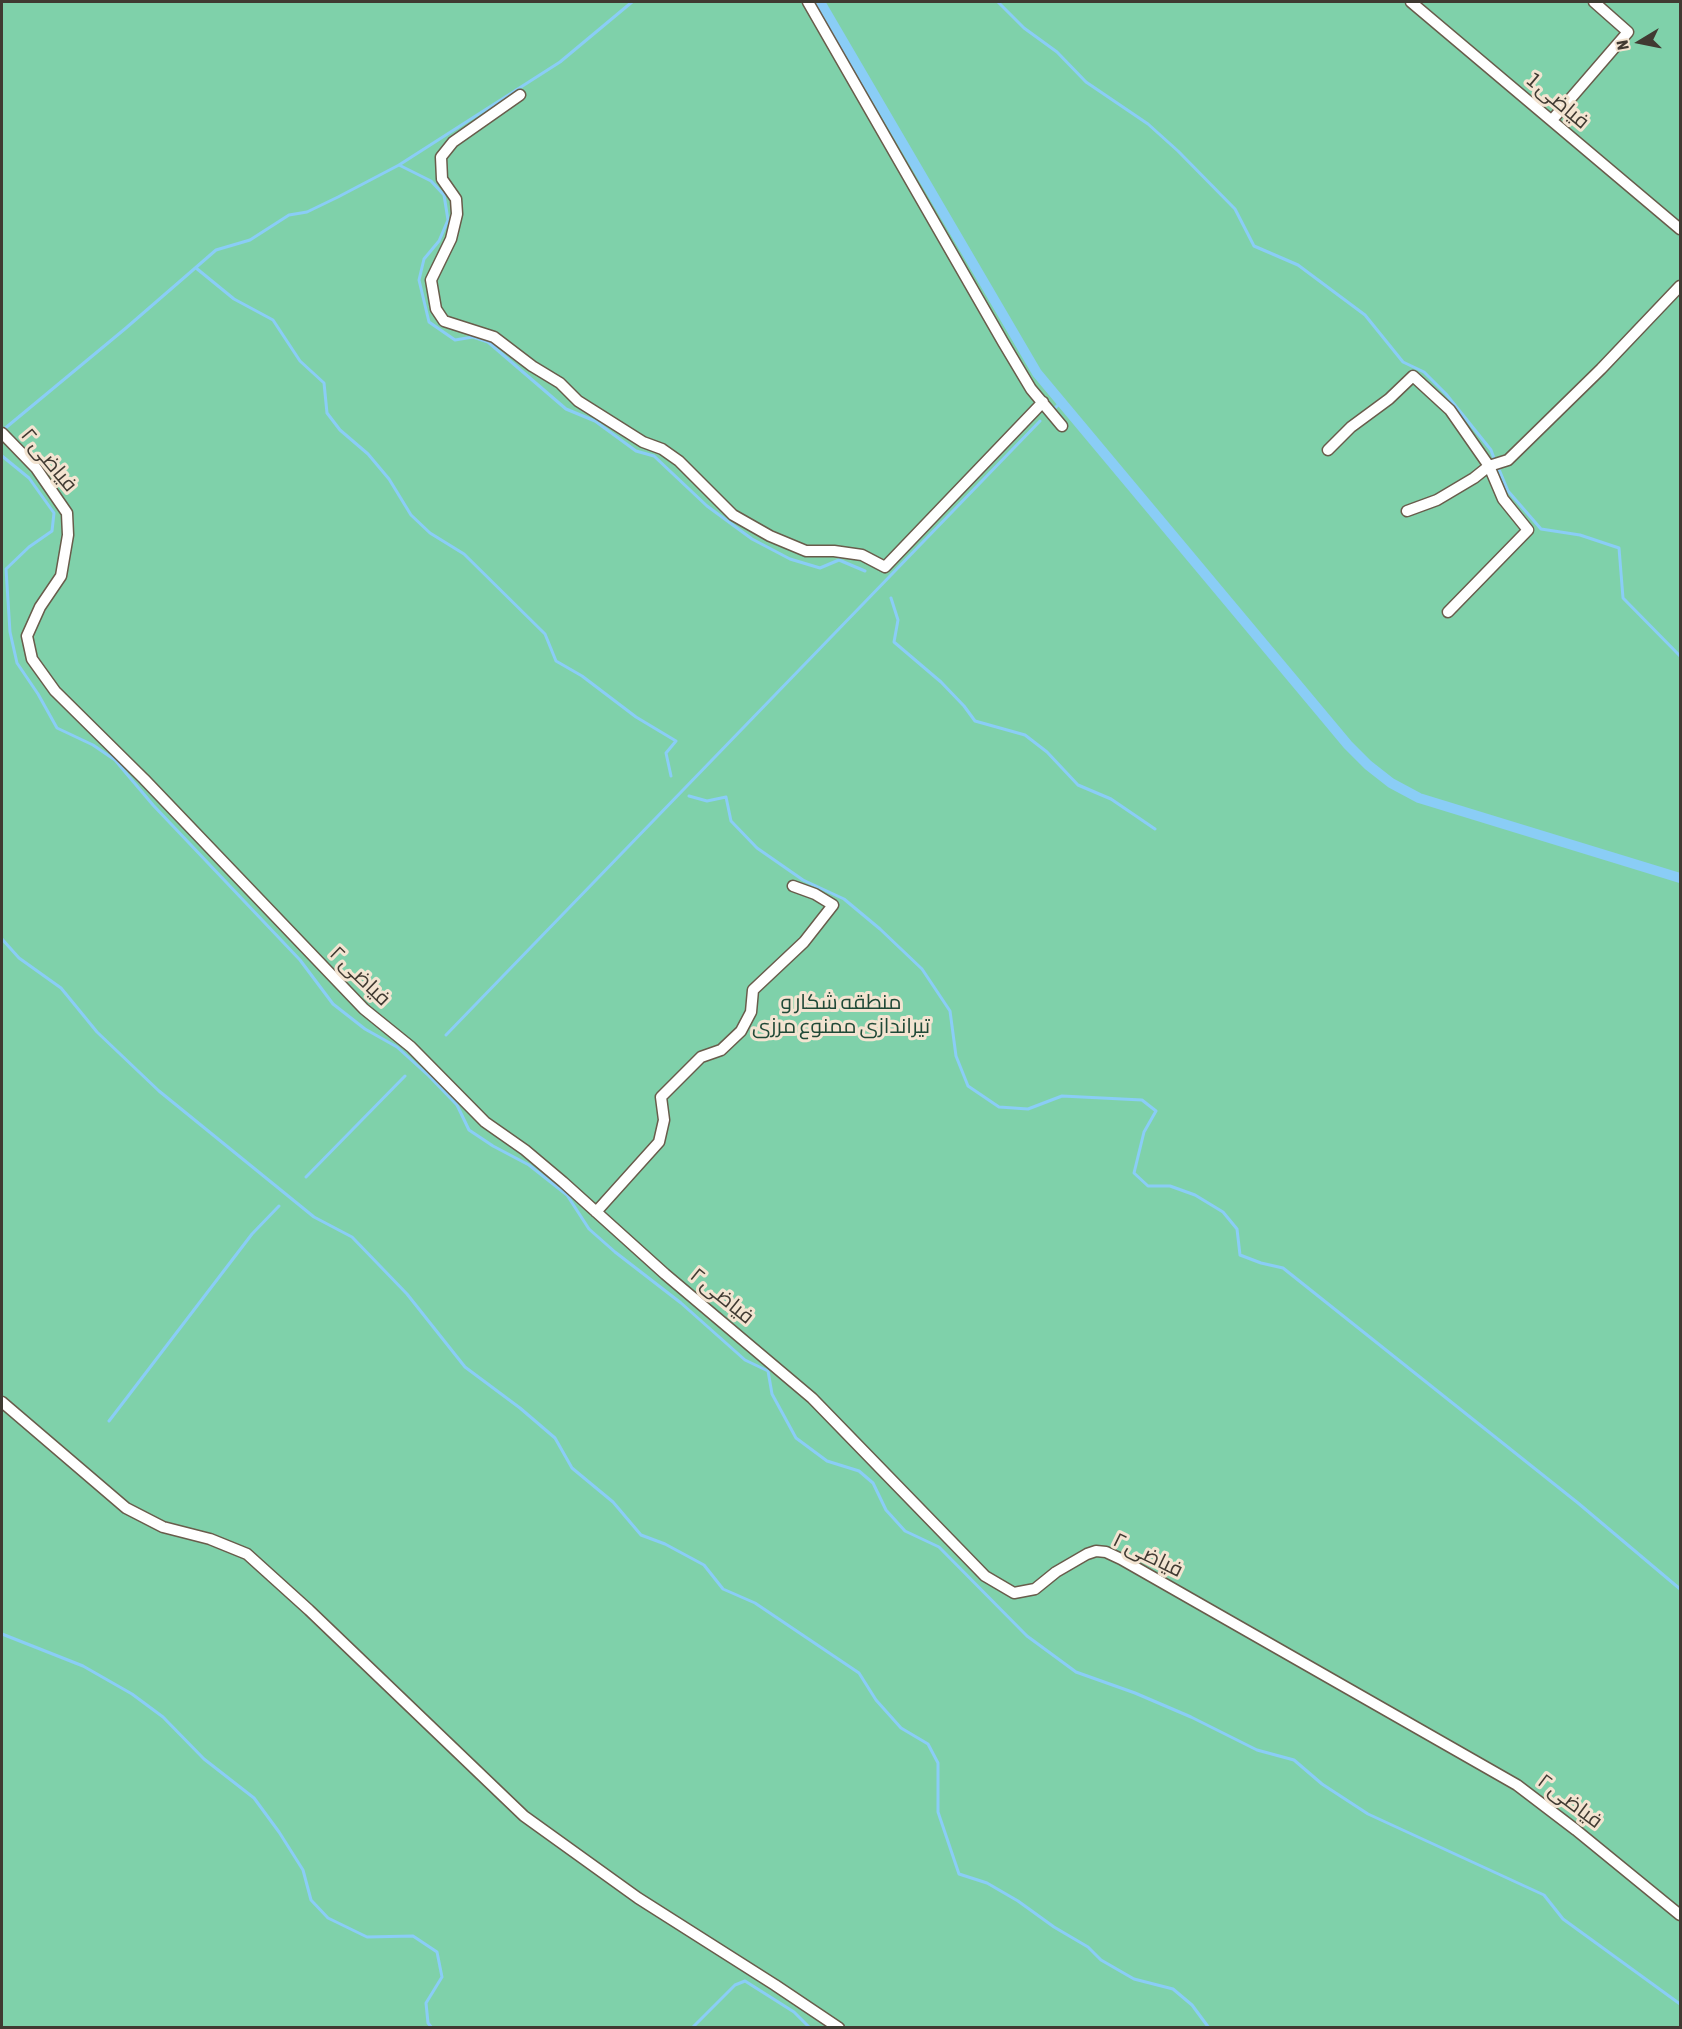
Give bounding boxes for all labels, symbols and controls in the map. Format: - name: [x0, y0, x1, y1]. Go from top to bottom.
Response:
- north arrow: [1610, 12, 1670, 72]
- text: N: [1613, 39, 1632, 51]
- street label: فیاضی 1: [1522, 68, 1594, 134]
- street label: فیاضی ۲: [15, 423, 83, 497]
- street label: فیاضی ۲: [324, 941, 396, 1011]
- park label: منطقه شکار و تیراندازی ممنوع مرزی: [752, 989, 930, 1039]
- street label: فیاضی ۲: [685, 1263, 759, 1329]
- street label: فیاضی ۲: [1109, 1527, 1187, 1583]
- street label: فیاضی ۲: [1533, 1768, 1607, 1834]

